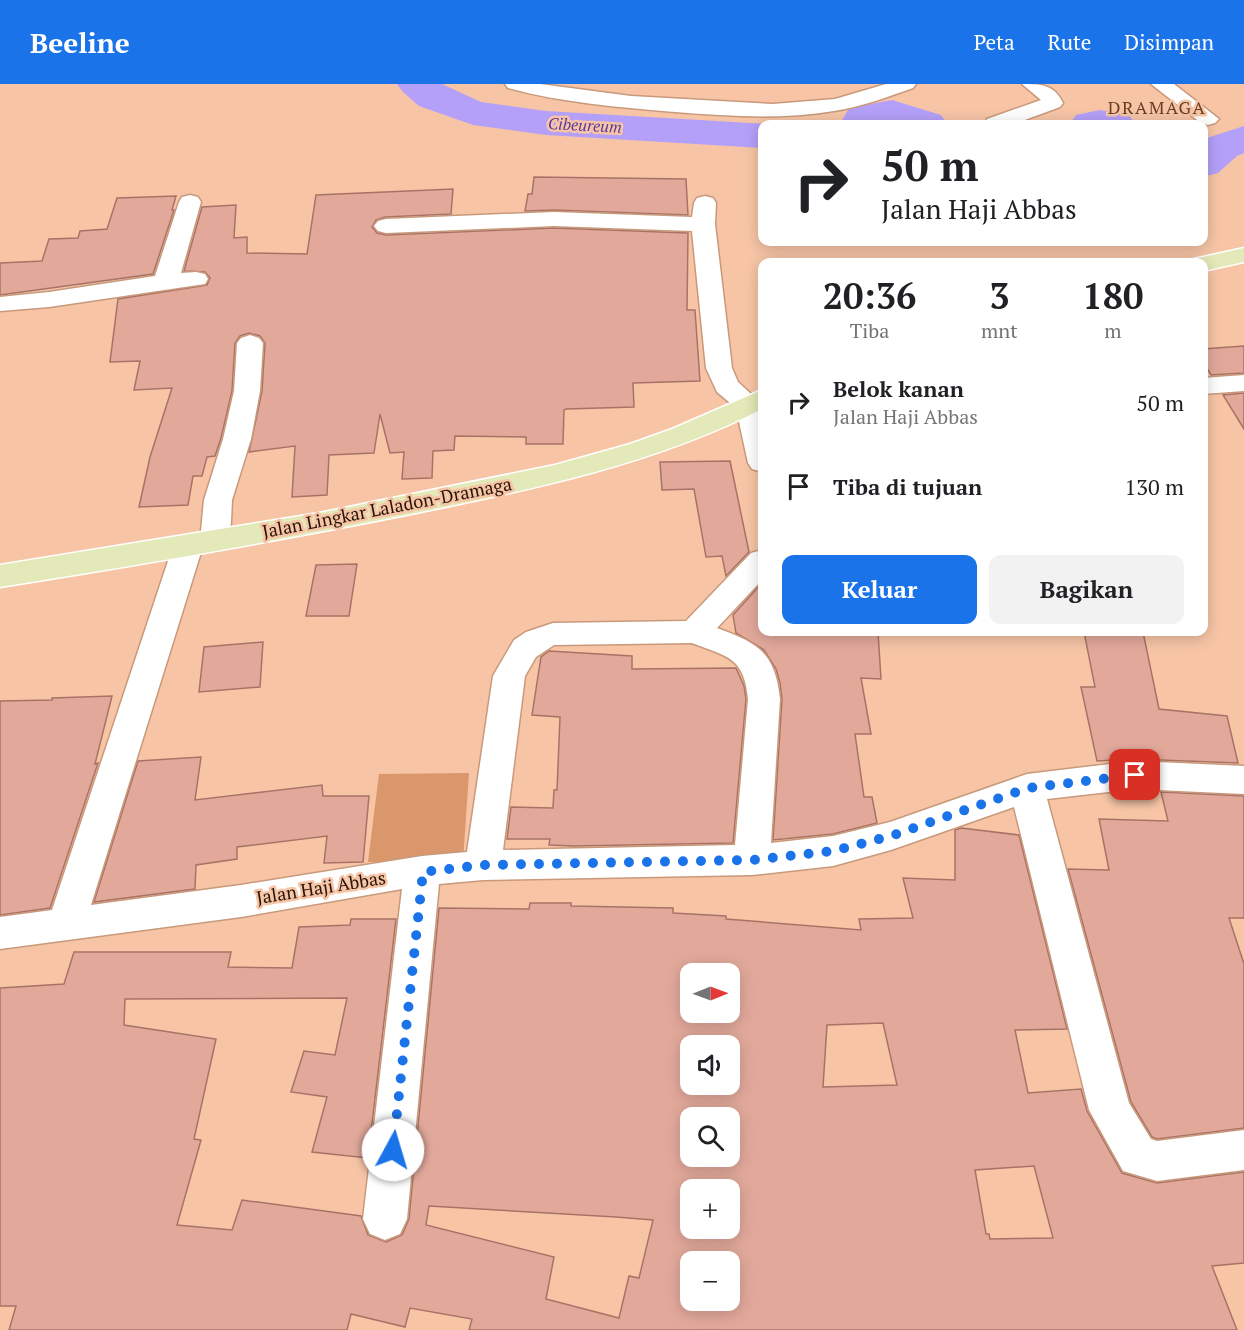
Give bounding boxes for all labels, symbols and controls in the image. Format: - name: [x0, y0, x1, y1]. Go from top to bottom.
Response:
- text: Beeline: [30, 24, 130, 61]
- text: Peta: [974, 28, 1015, 56]
- text: Rute: [1048, 28, 1091, 56]
- text: Disimpan: [1124, 28, 1214, 56]
- district label: DRAMAGA: [1108, 95, 1206, 119]
- water label: Cibeureum: [548, 112, 622, 138]
- text: 50 m: [881, 137, 979, 193]
- icon: right: [782, 144, 860, 222]
- text: Jalan Haji Abbas: [881, 191, 1077, 227]
- text: 20:36: [823, 272, 916, 319]
- text: 3: [989, 272, 1010, 319]
- text: 180: [1082, 272, 1143, 319]
- text: Tiba: [850, 317, 889, 344]
- text: mnt: [981, 317, 1018, 344]
- text: m: [1104, 317, 1121, 344]
- text: Belok kanan: [833, 374, 964, 403]
- icon: right: [782, 386, 815, 419]
- text: 50 m: [1136, 388, 1184, 417]
- text: Jalan Haji Abbas: [833, 403, 978, 430]
- icon: arrive: [782, 470, 815, 503]
- street label: Jalan Lingkar Laladon-Dramaga: [260, 471, 514, 543]
- text: Tiba di tujuan: [833, 472, 982, 501]
- text: 130 m: [1124, 472, 1184, 501]
- button: Keluar: [782, 555, 977, 624]
- button: Bagikan: [989, 555, 1184, 624]
- pin: [1109, 749, 1160, 800]
- icon: arrive: [1118, 758, 1151, 791]
- street label: Jalan Haji Abbas: [255, 865, 387, 909]
- north arrow: [680, 963, 740, 1023]
- map controls: [680, 963, 740, 1311]
- button: sound: [680, 1035, 740, 1095]
- button: search: [680, 1107, 740, 1167]
- position arrow: [361, 1118, 425, 1182]
- button: +: [680, 1179, 740, 1239]
- button: −: [680, 1251, 740, 1311]

